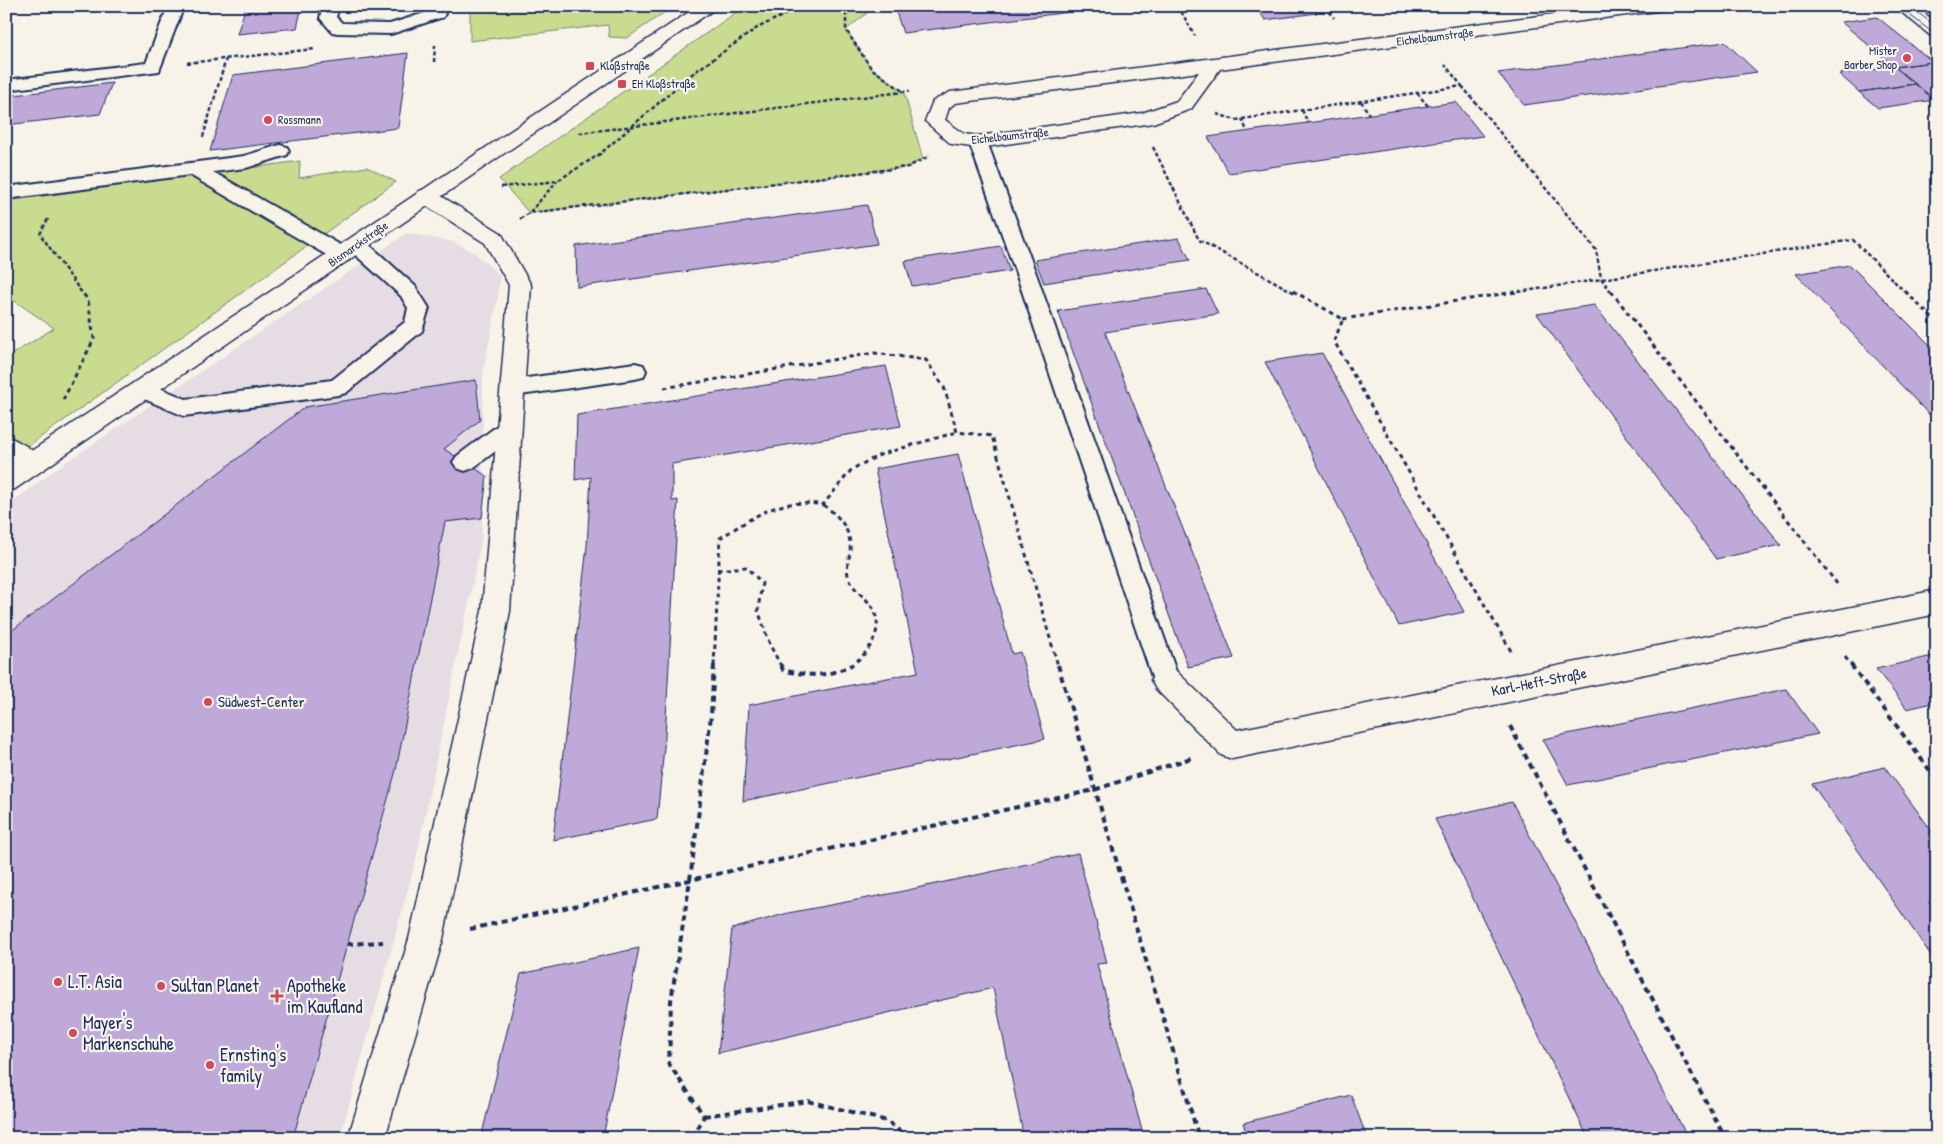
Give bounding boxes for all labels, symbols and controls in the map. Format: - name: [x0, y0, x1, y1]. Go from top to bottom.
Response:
- street label: Eichelbaumstraße: [1395, 23, 1475, 50]
- place label: Mister Barber Shop: [1844, 42, 1897, 73]
- marker: Mister Barber Shop: [1901, 52, 1913, 64]
- place label: Kloßstraße: [600, 57, 650, 74]
- marker: Kloßstraße: [584, 60, 596, 72]
- place label: EH Kloßstraße: [632, 75, 696, 92]
- marker: EH Kloßstraße: [616, 78, 628, 90]
- place label: Rossmann: [278, 111, 321, 128]
- marker: Rossmann: [262, 114, 274, 126]
- street label: Eichelbaumstraße: [971, 123, 1050, 148]
- street label: Bismarckstraße: [324, 217, 391, 271]
- street label: Karl-Heft-Straße: [1489, 662, 1588, 701]
- place label: Südwest-Center: [218, 691, 305, 712]
- marker: Südwest-Center: [202, 696, 214, 708]
- place label: L.T. Asia: [68, 969, 122, 994]
- place label: Sultan Planet: [171, 973, 260, 998]
- place label: Apotheke im Kaufland: [287, 973, 363, 1019]
- marker: L.T. Asia: [52, 976, 64, 988]
- marker: Sultan Planet: [155, 980, 167, 992]
- marker: Apotheke im Kaufland: [271, 990, 283, 1002]
- place label: Mayer's Markenschuhe: [83, 1010, 174, 1056]
- marker: Mayer's Markenschuhe: [67, 1027, 79, 1039]
- place label: Ernsting's family: [220, 1042, 286, 1088]
- marker: Ernsting's family: [204, 1059, 216, 1071]

